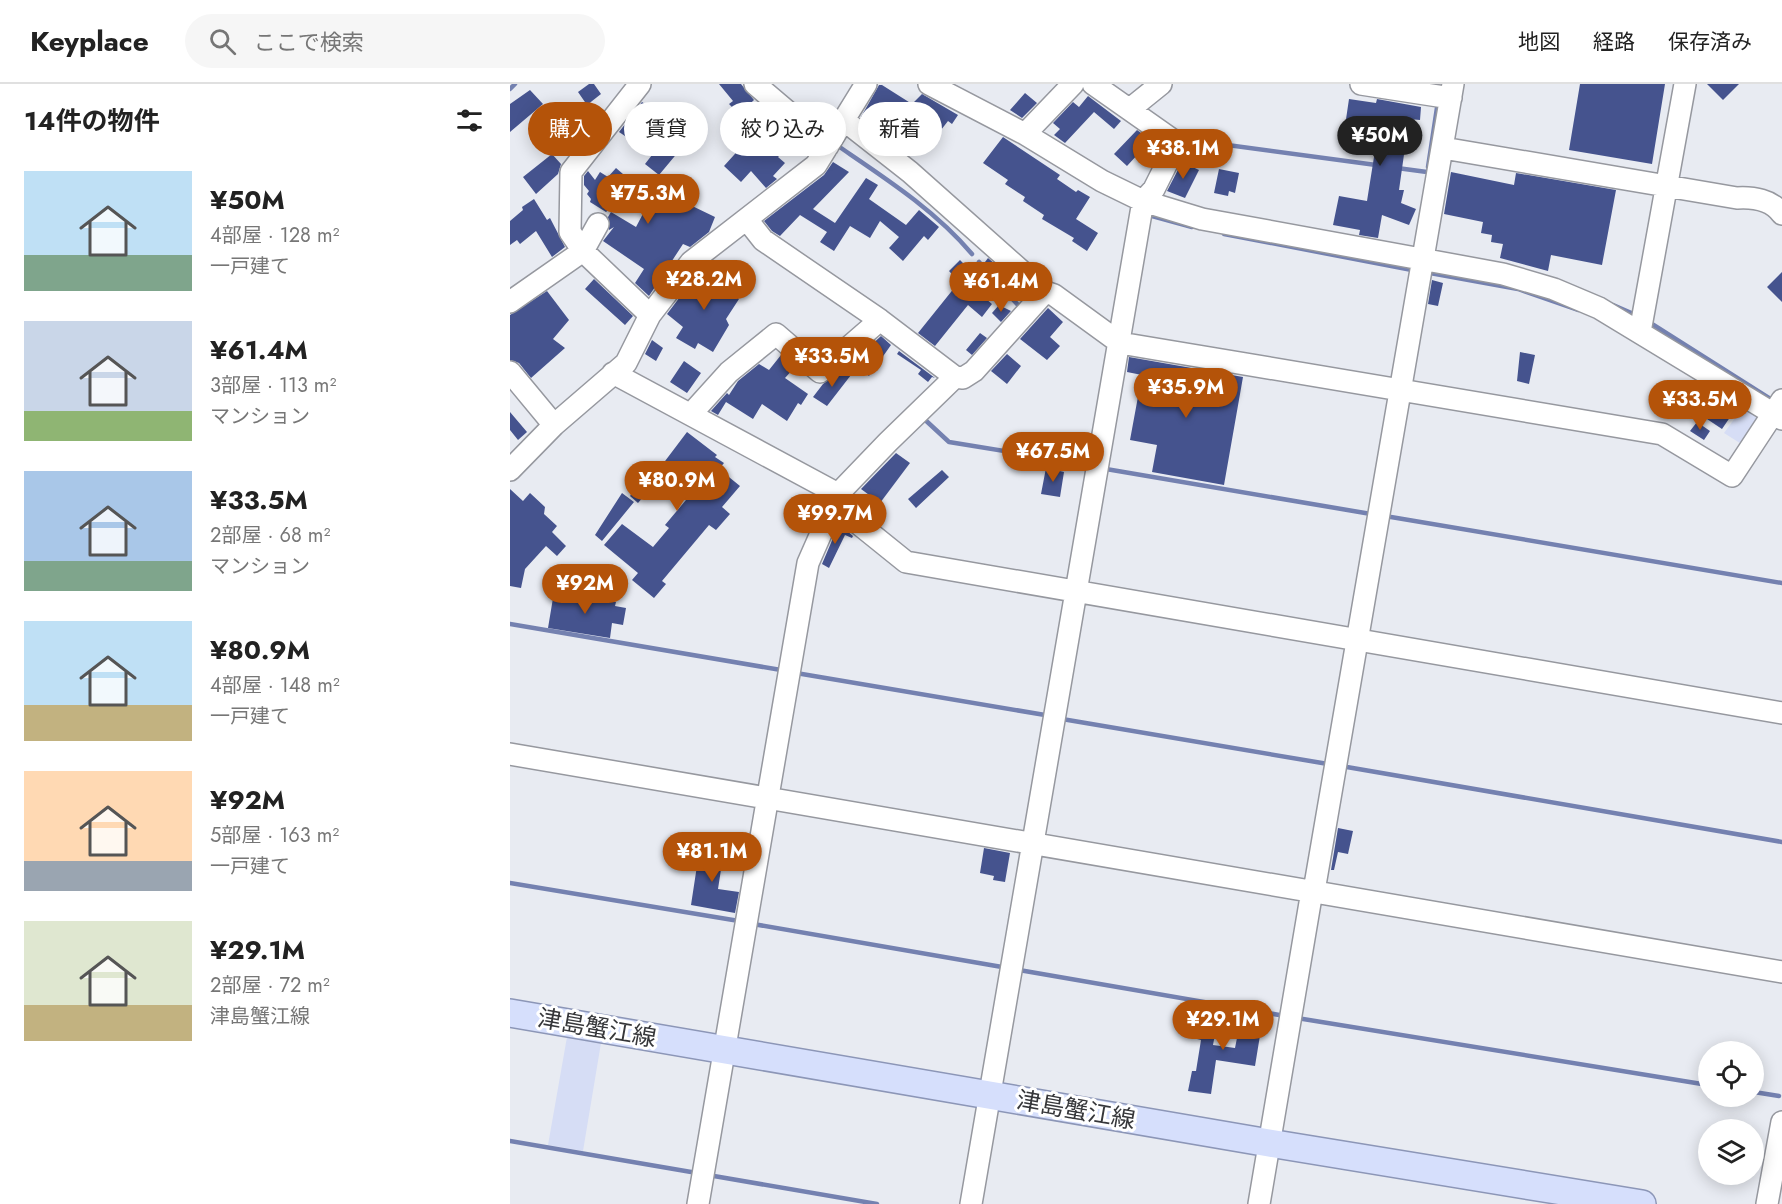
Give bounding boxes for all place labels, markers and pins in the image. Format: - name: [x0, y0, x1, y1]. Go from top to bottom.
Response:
- pin: ¥50M: [1344, 116, 1416, 167]
- pin: ¥38.1M: [1134, 129, 1232, 180]
- pin: ¥75.3M: [599, 174, 697, 225]
- pin: ¥28.2M: [655, 260, 753, 311]
- pin: ¥61.4M: [952, 262, 1050, 313]
- pin: ¥33.5M: [783, 337, 881, 388]
- pin: ¥35.9M: [1137, 368, 1235, 419]
- pin: ¥33.5M: [1651, 380, 1749, 431]
- pin: ¥67.5M: [1004, 432, 1102, 483]
- pin: ¥80.9M: [628, 461, 726, 512]
- pin: ¥99.7M: [786, 494, 884, 545]
- pin: ¥92M: [549, 564, 621, 615]
- pin: ¥81.1M: [663, 832, 761, 883]
- pin: ¥29.1M: [1174, 1000, 1272, 1051]

